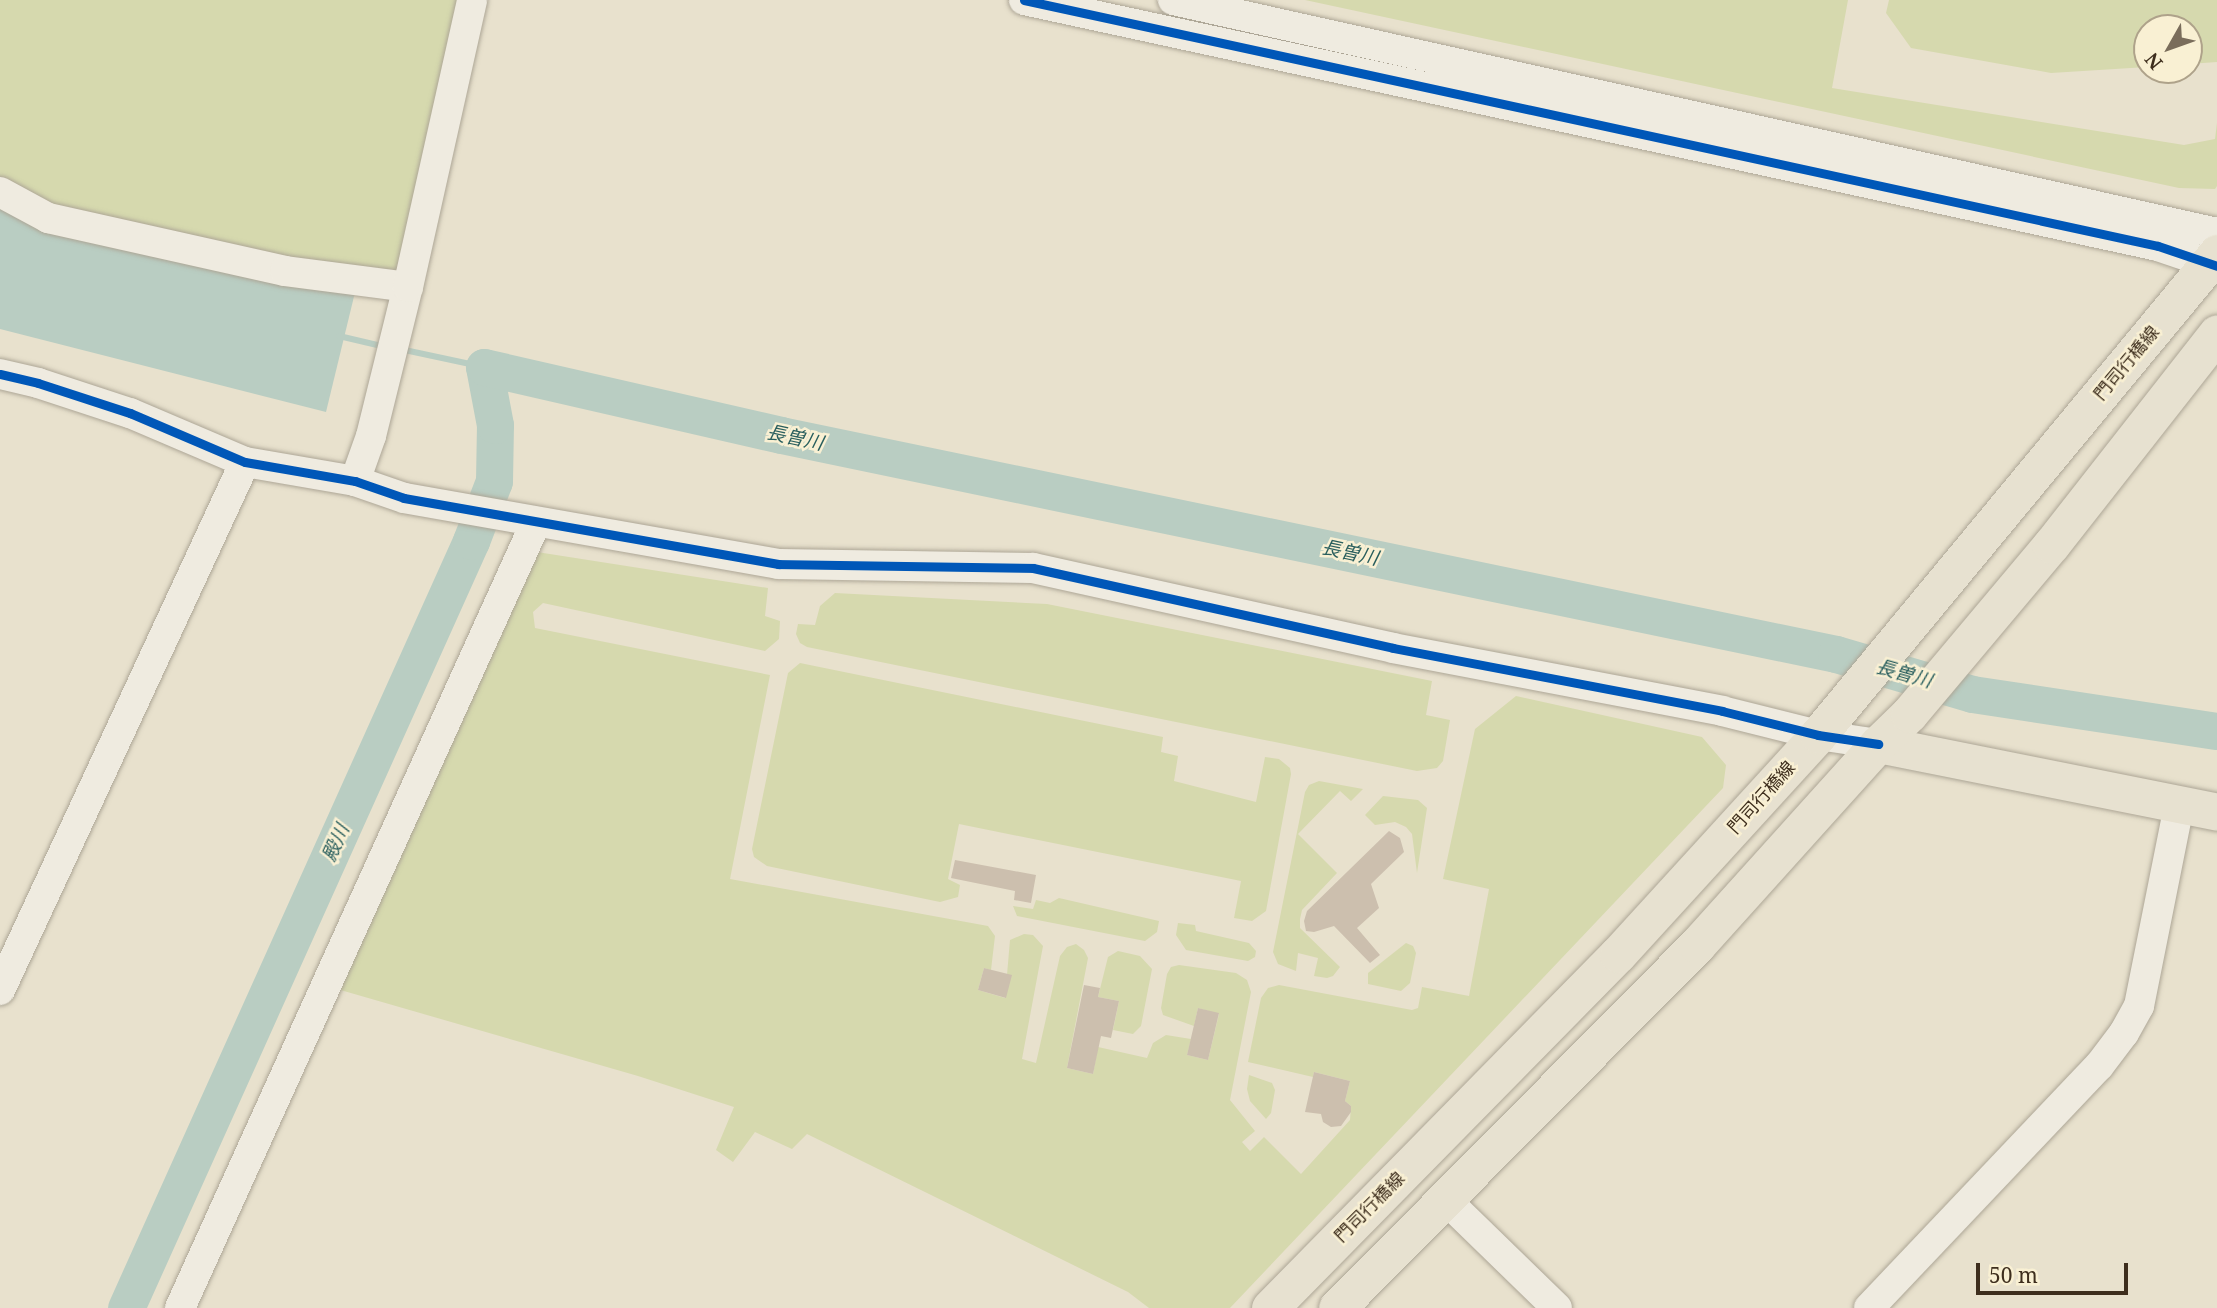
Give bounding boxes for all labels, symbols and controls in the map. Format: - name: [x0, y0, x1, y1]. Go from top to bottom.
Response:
- north arrow: [2133, 14, 2203, 84]
- text: N: [2139, 47, 2168, 75]
- street label: 門司行橋線: [2089, 322, 2163, 404]
- water label: 長曽川: [765, 421, 825, 455]
- water label: 長曽川: [1320, 536, 1380, 570]
- water label: 長曽川: [1873, 655, 1935, 693]
- street label: 門司行橋線: [1723, 756, 1799, 838]
- water label: 殿川: [318, 821, 354, 865]
- street label: 門司行橋線: [1330, 1168, 1408, 1246]
- scale bar: [1979, 1248, 2131, 1292]
- text: 50 m: [1989, 1261, 2038, 1289]

